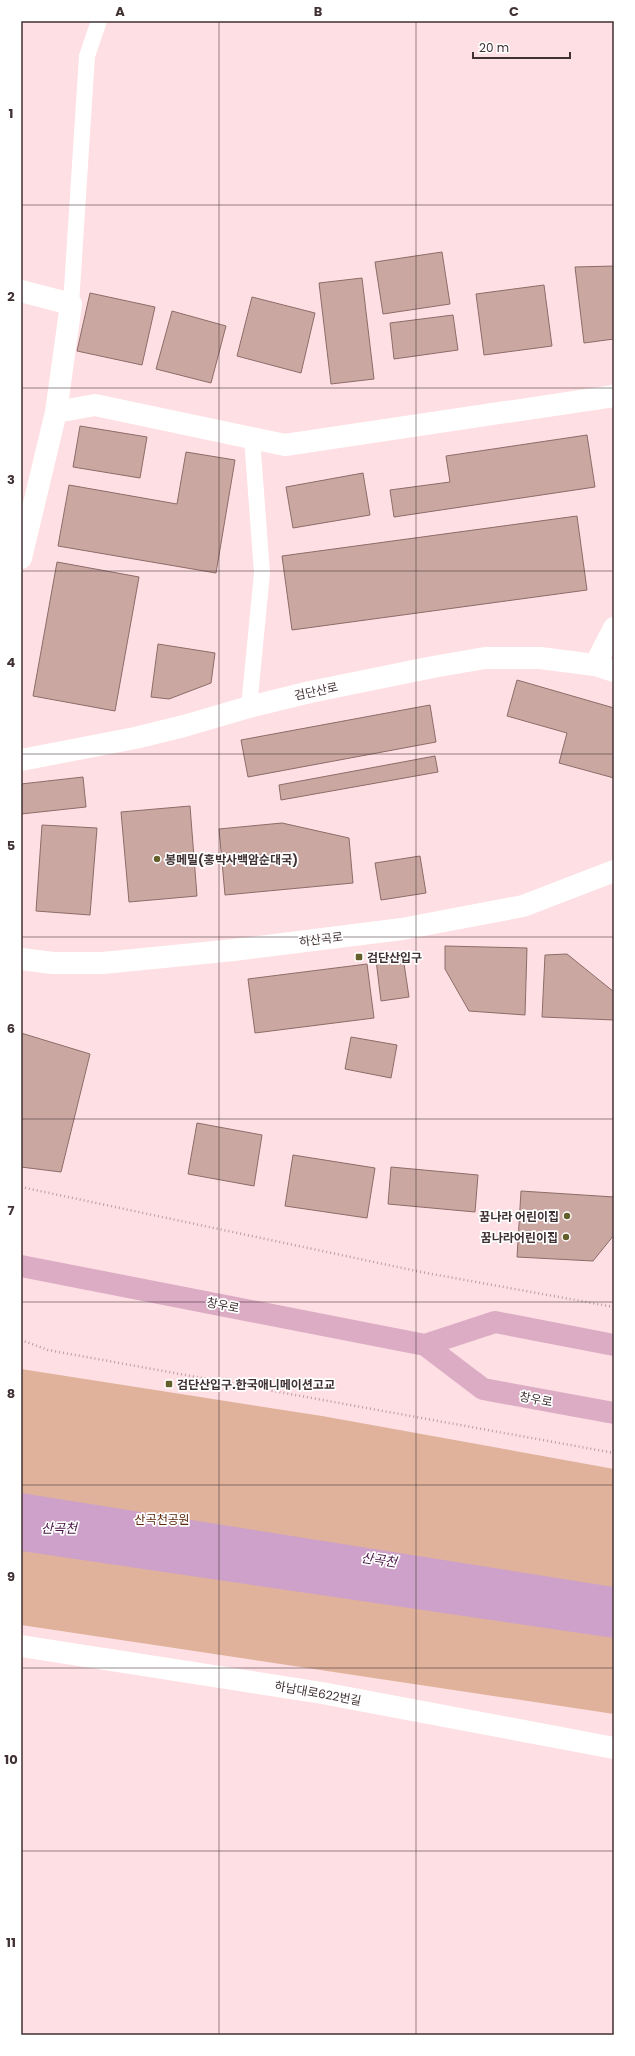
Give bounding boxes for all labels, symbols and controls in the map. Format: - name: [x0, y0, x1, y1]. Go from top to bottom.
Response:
- text: A: [115, 2, 125, 21]
- text: B: [314, 2, 323, 21]
- text: C: [509, 2, 519, 21]
- scale bar: [473, 34, 570, 60]
- text: 20 m: [479, 39, 509, 56]
- text: 1: [9, 104, 13, 123]
- text: 2: [7, 287, 15, 306]
- text: 3: [7, 470, 15, 489]
- text: 4: [7, 653, 16, 672]
- street label: 검단산로: [293, 678, 339, 704]
- text: 5: [7, 836, 15, 855]
- place label: 봉메밀(홍박사백암순대국): [165, 851, 298, 868]
- marker: 봉메밀(홍박사백암순대국): [152, 854, 162, 864]
- street label: 하산곡로: [298, 928, 344, 950]
- place label: 검단산입구: [367, 949, 422, 966]
- marker: 검단산입구: [354, 952, 364, 962]
- text: 6: [7, 1019, 15, 1038]
- text: 7: [8, 1201, 15, 1220]
- place label: 꿈나라 어린이집: [479, 1208, 559, 1225]
- marker: 꿈나라 어린이집: [562, 1211, 572, 1221]
- place label: 꿈나라어린이집: [481, 1229, 558, 1246]
- marker: 꿈나라어린이집: [561, 1232, 571, 1242]
- street label: 창우로: [205, 1293, 241, 1317]
- place label: 검단산입구.한국애니메이션고교: [177, 1376, 335, 1393]
- marker: 검단산입구.한국애니메이션고교: [164, 1379, 174, 1389]
- text: 8: [7, 1384, 15, 1403]
- street label: 창우로: [518, 1388, 554, 1410]
- park label: 산곡천공원: [134, 1511, 190, 1528]
- water label: 산곡천: [41, 1519, 78, 1538]
- water label: 산곡천: [360, 1548, 399, 1572]
- text: 9: [7, 1567, 15, 1586]
- street label: 하남대로622번길: [273, 1677, 363, 1709]
- text: 10: [4, 1750, 18, 1769]
- text: 11: [6, 1933, 16, 1952]

